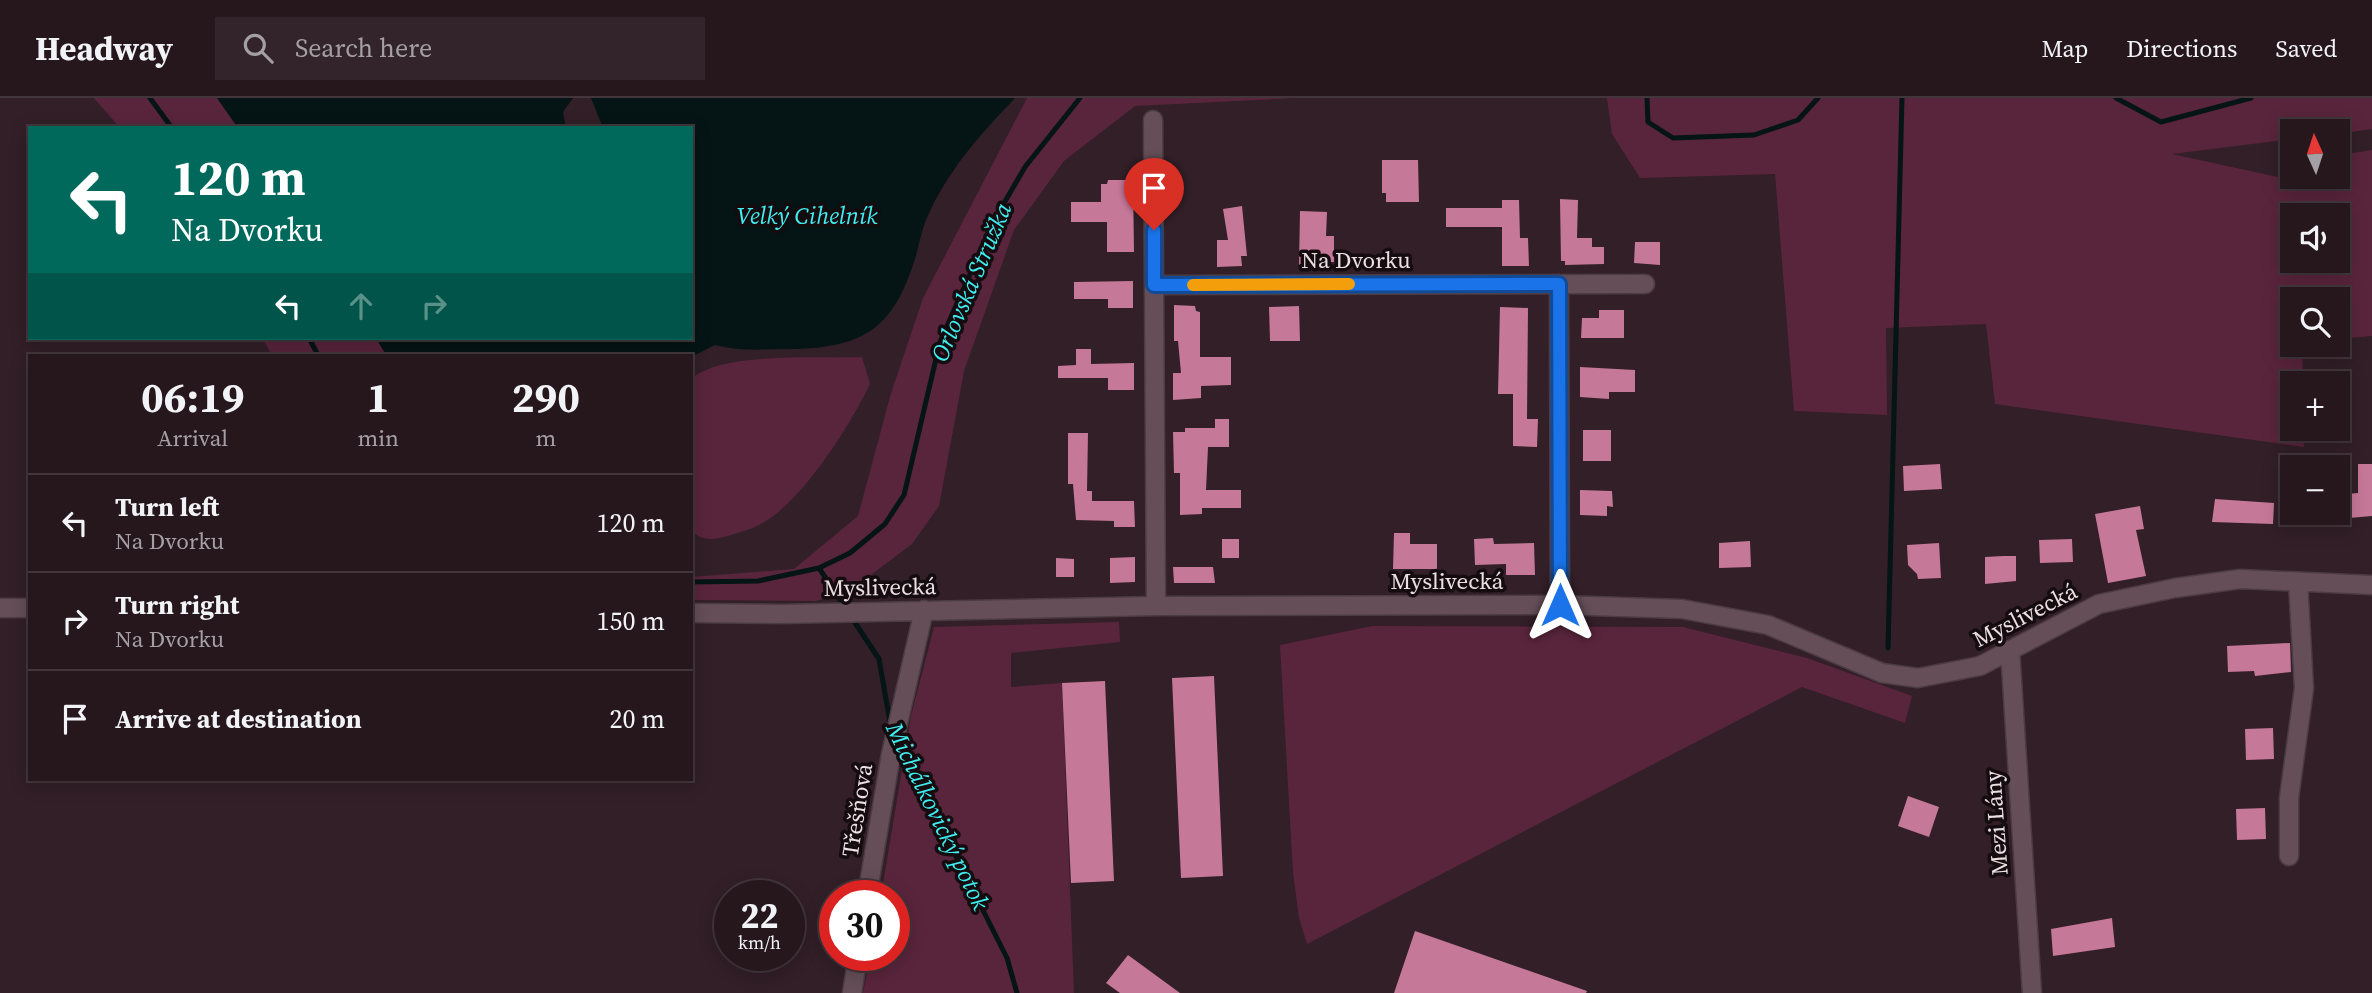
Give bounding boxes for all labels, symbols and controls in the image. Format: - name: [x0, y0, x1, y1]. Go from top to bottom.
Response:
- search box: [215, 17, 705, 80]
- text: Headway: [35, 26, 173, 71]
- icon: search: [239, 29, 277, 67]
- text: Search here: [295, 30, 432, 66]
- text: Map: [2041, 32, 2088, 65]
- text: Directions: [2126, 32, 2237, 65]
- text: Saved: [2275, 32, 2337, 65]
- north arrow: [2280, 119, 2350, 189]
- map controls: [2280, 119, 2350, 525]
- text: 120 m: [171, 144, 306, 211]
- icon: left: [56, 154, 147, 245]
- pin: [1124, 158, 1184, 230]
- icon: arrive: [1135, 169, 1173, 207]
- water label: Orlovská Stružka: [923, 197, 1020, 367]
- water label: Velký Cihelník: [736, 199, 878, 232]
- button: sound: [2280, 203, 2350, 273]
- text: Na Dvorku: [171, 208, 323, 252]
- street label: Na Dvorku: [1301, 244, 1411, 276]
- icon: left: [269, 287, 307, 325]
- icon: ahead: [342, 287, 380, 325]
- icon: right: [415, 287, 453, 325]
- button: search: [2280, 287, 2350, 357]
- text: 06:19: [141, 368, 245, 426]
- text: 1: [367, 368, 390, 426]
- text: 290: [512, 368, 580, 426]
- button: +: [2280, 371, 2350, 441]
- text: Arrival: [157, 422, 228, 454]
- text: min: [357, 422, 399, 454]
- text: m: [536, 422, 556, 454]
- button: −: [2280, 455, 2350, 525]
- text: Turn left: [115, 489, 219, 525]
- icon: left: [56, 504, 94, 542]
- text: 120 m: [597, 505, 665, 541]
- text: Na Dvorku: [115, 525, 224, 557]
- street label: Myslivecká: [1391, 565, 1504, 597]
- position arrow: [1523, 568, 1597, 642]
- street label: Myslivecká: [823, 570, 937, 604]
- street label: Myslivecká: [1967, 575, 2083, 655]
- text: Turn right: [115, 587, 239, 623]
- icon: right: [56, 602, 94, 640]
- text: 150 m: [597, 603, 665, 639]
- text: Na Dvorku: [115, 623, 224, 655]
- icon: arrive: [56, 700, 94, 738]
- text: Arrive at destination: [115, 701, 362, 737]
- text: 20 m: [610, 701, 665, 737]
- water label: Michálkovický potok: [878, 716, 998, 916]
- street label: Třešňová: [834, 761, 880, 859]
- street label: Mezi Lány: [1976, 769, 2016, 877]
- speed limit sign: 30: [819, 880, 910, 971]
- text: 22: [741, 892, 778, 940]
- text: km/h: [738, 930, 781, 955]

